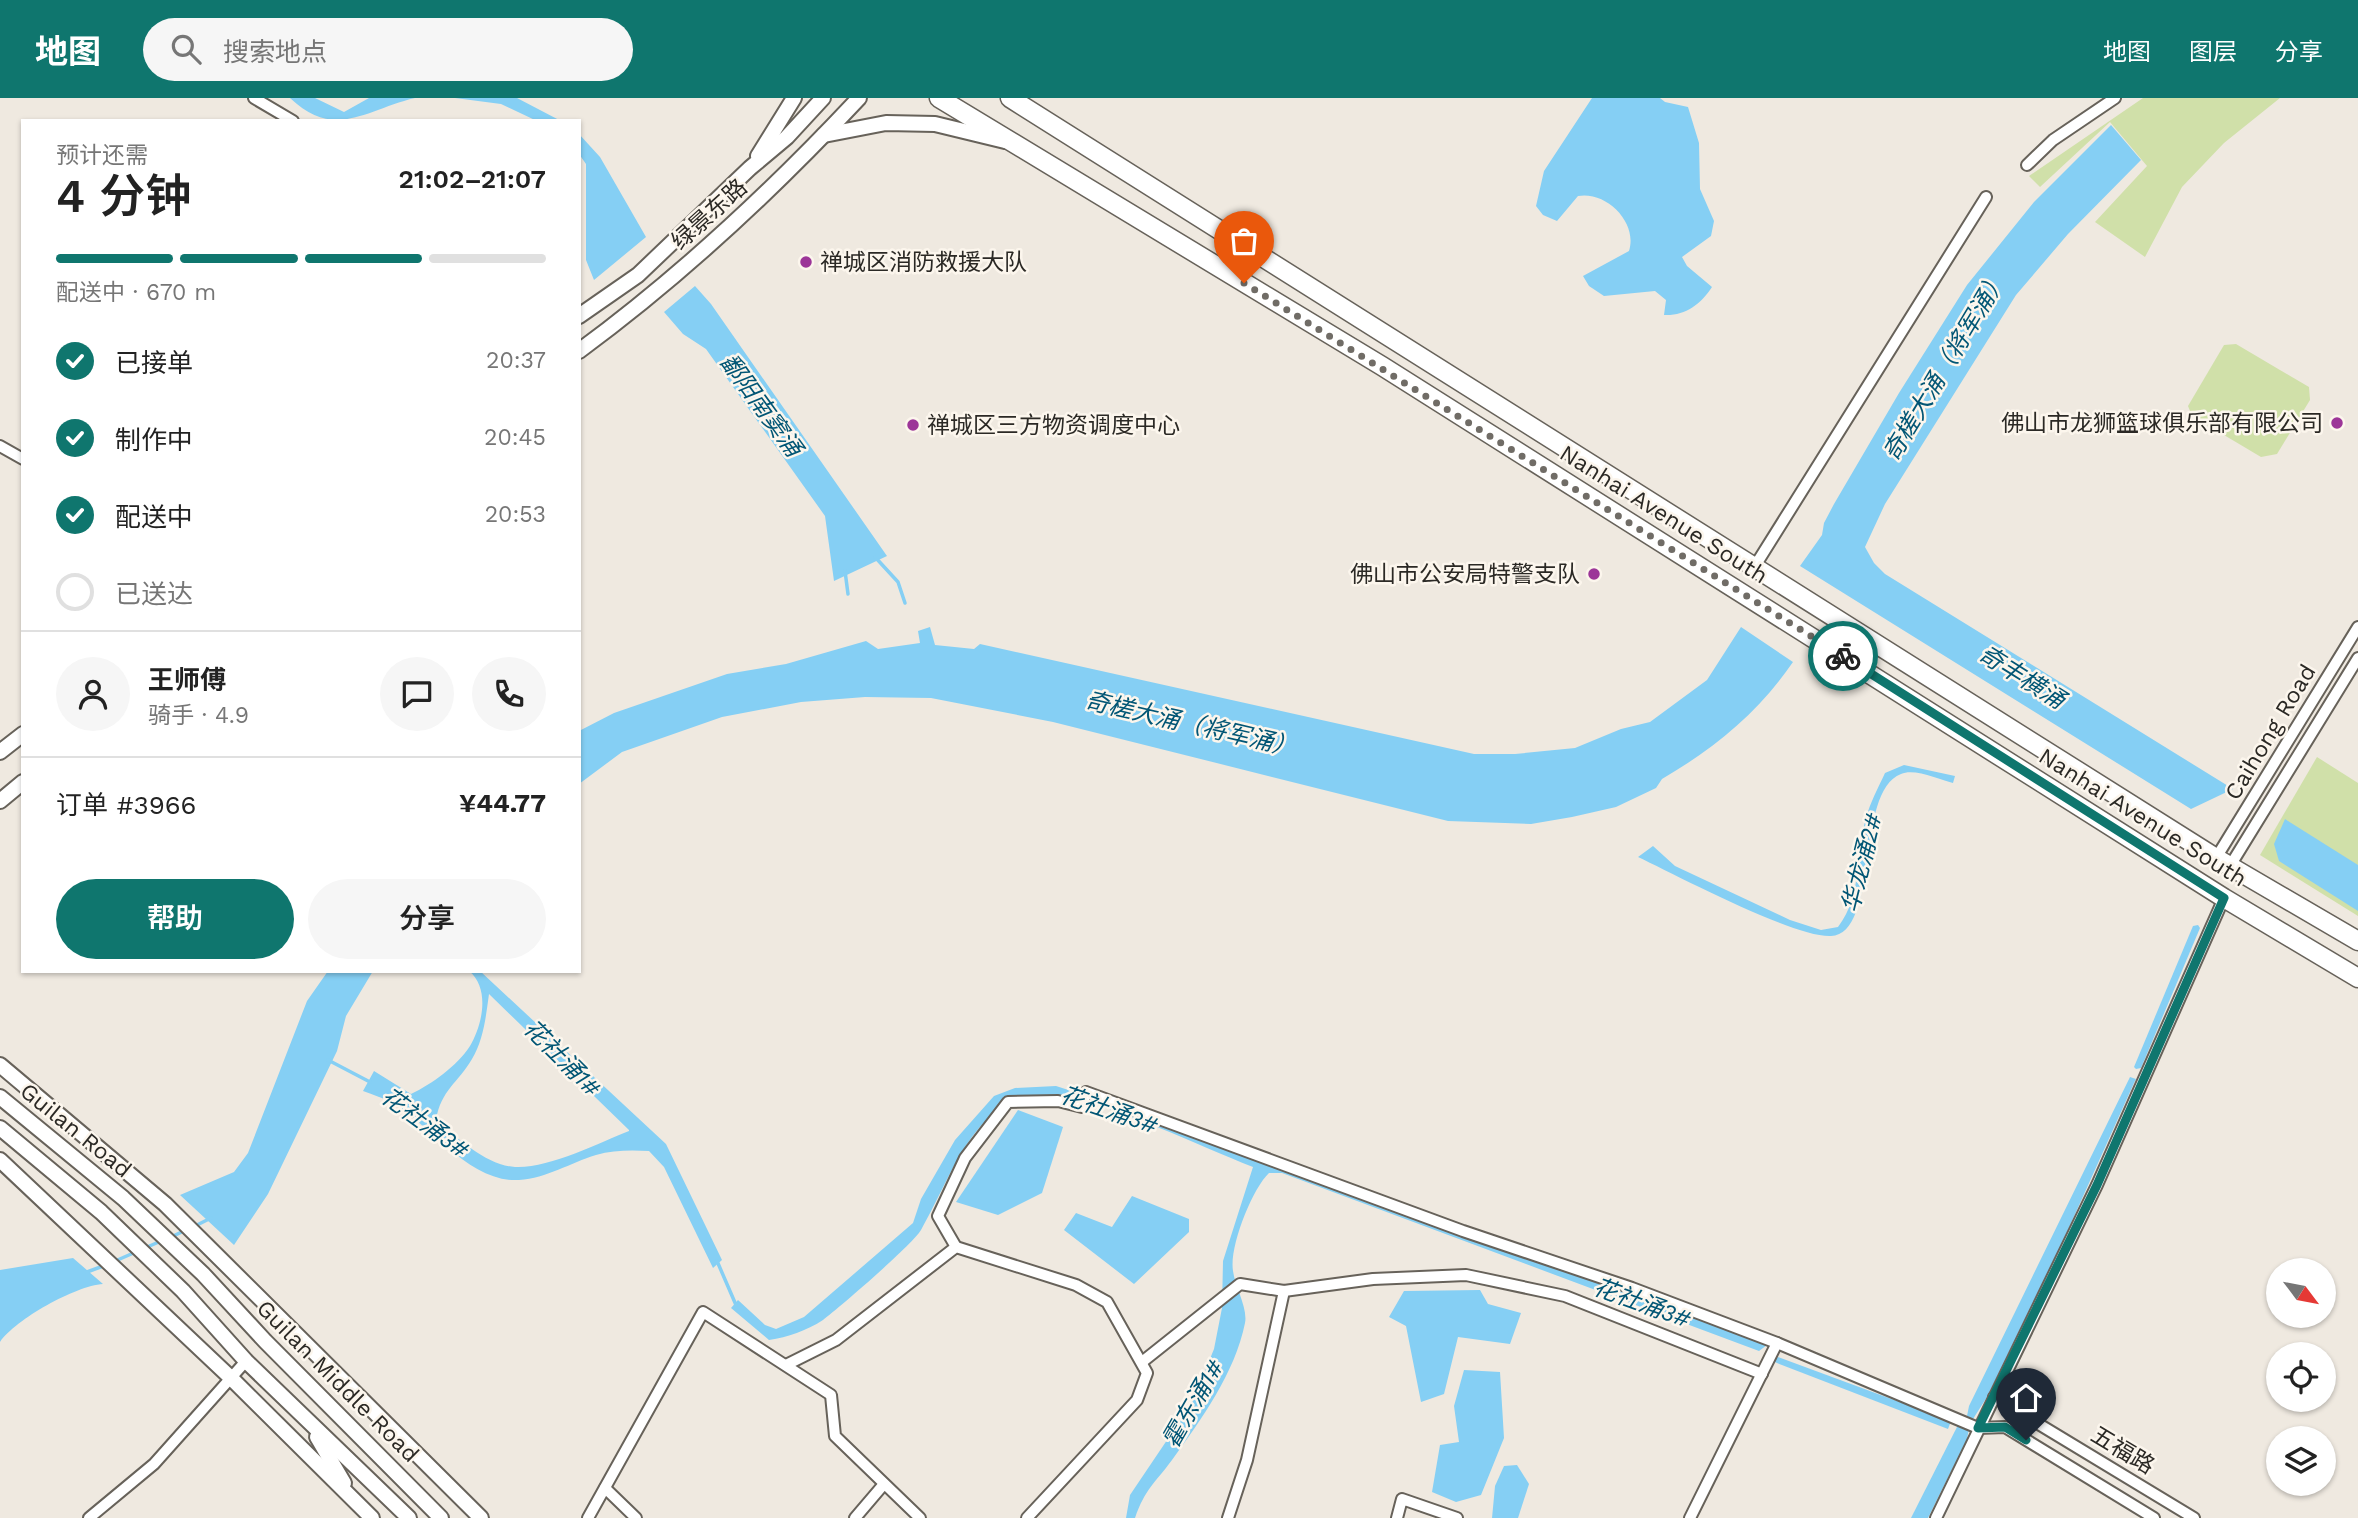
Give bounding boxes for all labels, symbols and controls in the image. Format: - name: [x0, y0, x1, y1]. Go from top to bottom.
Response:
- search box: [143, 18, 633, 81]
- icon: search: [167, 30, 205, 68]
- text: 地图: [35, 32, 101, 71]
- text: 搜索地点: [223, 37, 327, 67]
- text: 地图: [2103, 38, 2151, 66]
- text: 图层: [2189, 38, 2237, 66]
- text: 分享: [2275, 38, 2323, 66]
- text: 预计还需: [56, 142, 148, 169]
- text: 21:02–21:07: [399, 164, 546, 194]
- text: 4 分钟: [56, 169, 191, 223]
- street label: 绿景东路: [666, 174, 753, 255]
- pin: [1214, 211, 1274, 283]
- icon: bag: [1225, 222, 1263, 260]
- place label: 禅城区消防救援大队: [820, 249, 1027, 276]
- marker: 禅城区消防救援大队: [798, 254, 814, 270]
- water label: 奇槎大涌（将军涌）: [1877, 266, 2013, 466]
- text: 配送中 · 670 m: [56, 279, 216, 306]
- icon: check: [56, 342, 94, 380]
- text: 20:37: [486, 347, 546, 374]
- text: 已接单: [115, 348, 193, 378]
- water label: 鄱阳南窦涌: [714, 348, 809, 464]
- place label: 佛山市龙狮篮球俱乐部有限公司: [2001, 410, 2323, 437]
- place label: 禅城区三方物资调度中心: [927, 412, 1180, 439]
- marker: 佛山市龙狮篮球俱乐部有限公司: [2329, 415, 2345, 431]
- marker: 禅城区三方物资调度中心: [905, 417, 921, 433]
- icon: check: [56, 419, 94, 457]
- text: 20:45: [484, 424, 546, 451]
- text: 制作中: [115, 425, 193, 455]
- street label: Nanhai Avenue South: [1555, 439, 1773, 589]
- icon: check: [56, 496, 94, 534]
- text: 20:53: [485, 501, 546, 528]
- text: 配送中: [115, 502, 193, 532]
- place label: 佛山市公安局特警支队: [1350, 561, 1580, 588]
- marker: 佛山市公安局特警支队: [1586, 566, 1602, 582]
- text: 已送达: [115, 579, 193, 609]
- courier: [1808, 621, 1878, 691]
- icon: bike: [1824, 637, 1862, 675]
- water label: 奇丰横涌: [1974, 640, 2073, 716]
- button: person: [56, 657, 130, 731]
- button: chat: [380, 657, 454, 731]
- button: phone: [472, 657, 546, 731]
- street label: Caihong Road: [2219, 660, 2322, 805]
- text: 王师傅: [148, 665, 226, 695]
- water label: 奇槎大涌（将军涌）: [1083, 686, 1299, 762]
- text: 骑手 · 4.9: [148, 702, 249, 729]
- street label: Nanhai Avenue South: [2034, 742, 2252, 892]
- text: ¥44.77: [459, 788, 546, 818]
- text: 订单 #3966: [56, 790, 196, 820]
- water label: 华龙涌2#: [1836, 810, 1888, 915]
- button: 帮助: [56, 879, 294, 959]
- button: 分享: [308, 879, 546, 959]
- water label: 花社涌1#: [518, 1014, 606, 1102]
- street label: Guilan Road: [15, 1077, 137, 1183]
- water label: 花社涌3#: [1057, 1080, 1162, 1140]
- water label: 花社涌3#: [376, 1082, 475, 1164]
- north arrow: [2266, 1258, 2336, 1328]
- map controls: [2266, 1258, 2336, 1496]
- water label: 花社涌3#: [1590, 1273, 1695, 1334]
- street label: Guilan Middle Road: [251, 1295, 424, 1468]
- button: locate: [2266, 1342, 2336, 1412]
- water label: 霍东涌1#: [1157, 1355, 1230, 1453]
- pin: [1996, 1368, 2056, 1440]
- icon: home: [2007, 1379, 2045, 1417]
- street label: 五福路: [2086, 1421, 2159, 1480]
- button: layers: [2266, 1426, 2336, 1496]

